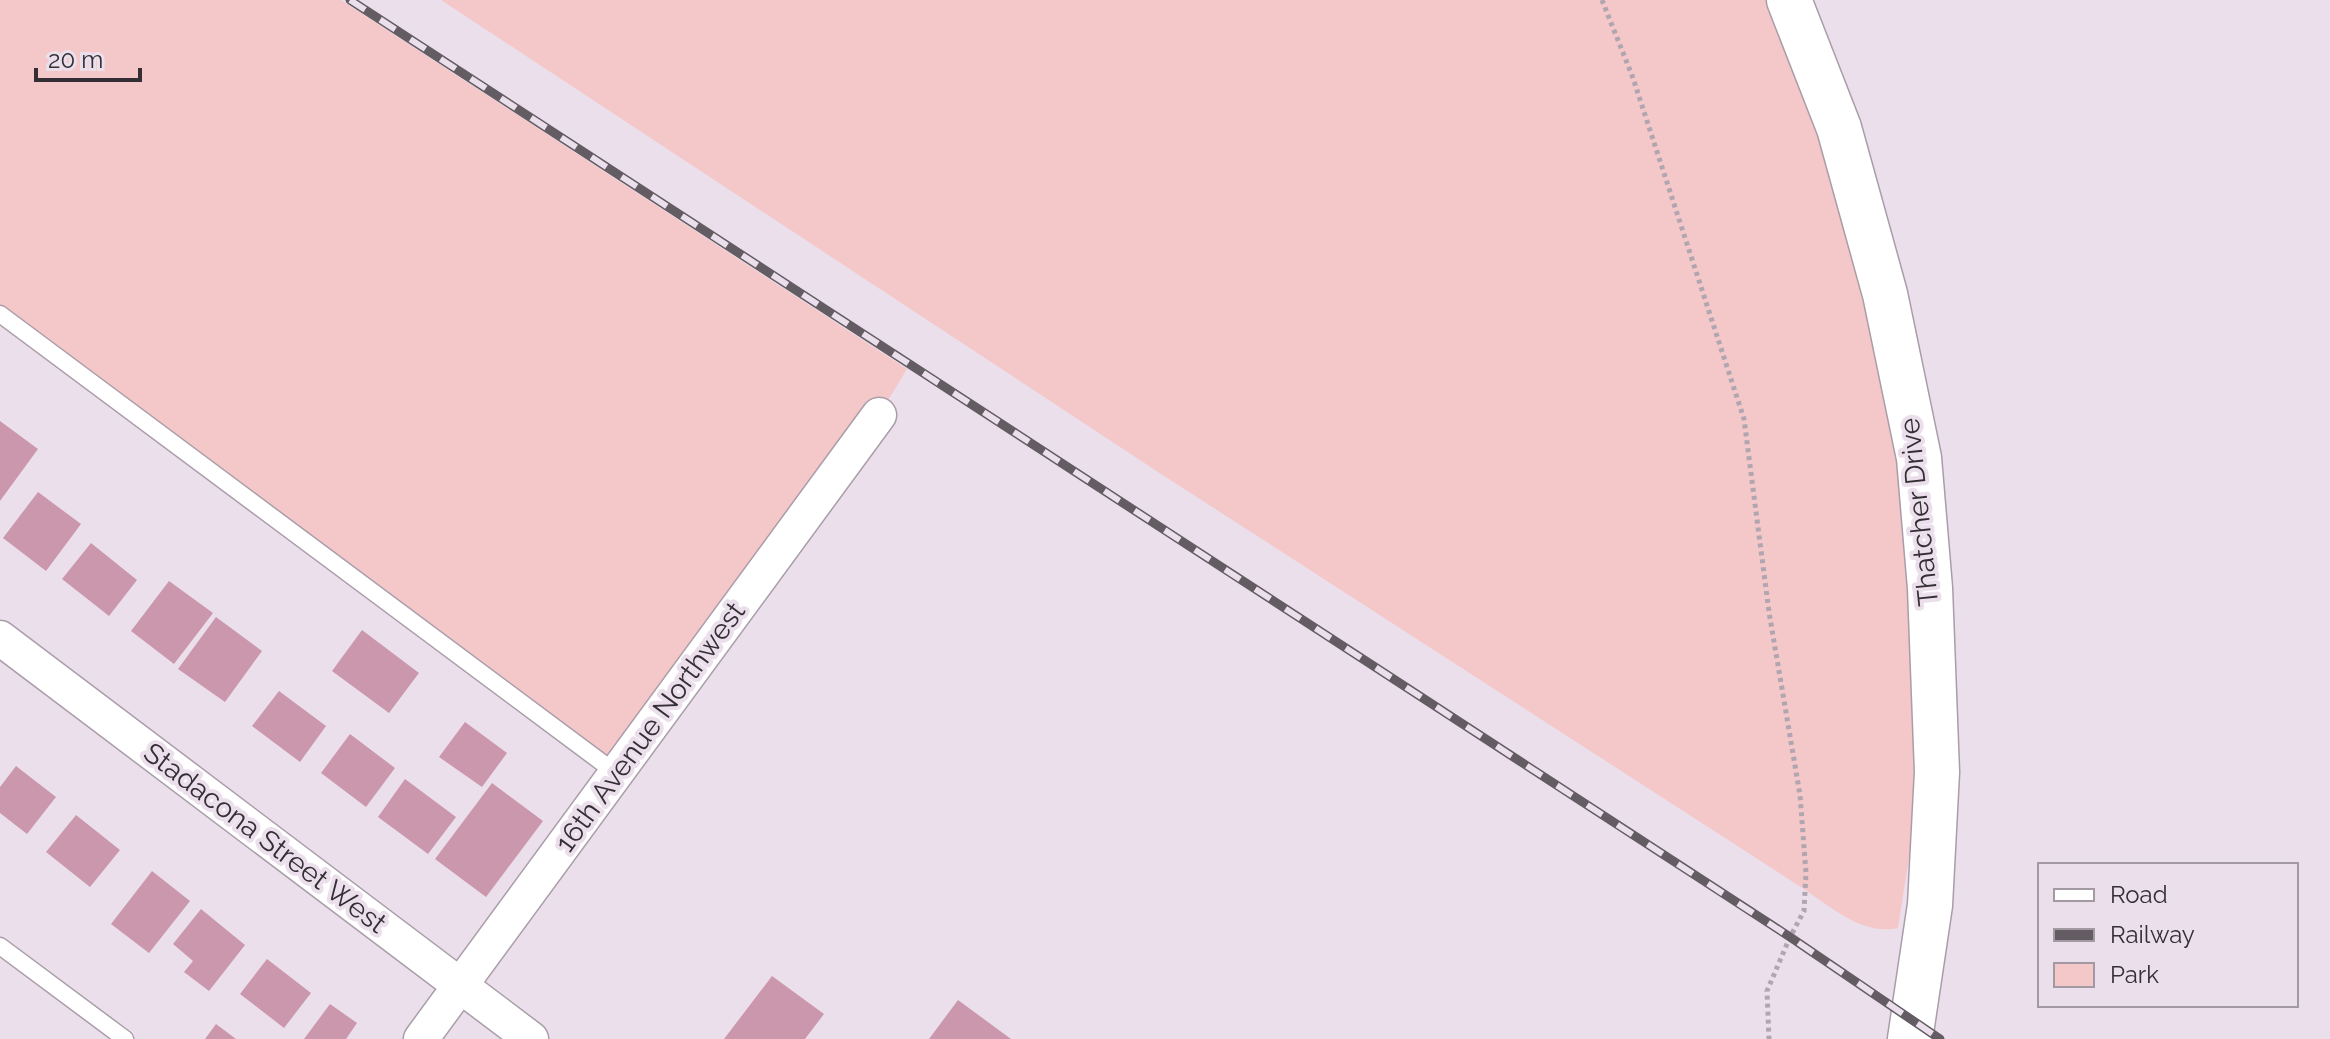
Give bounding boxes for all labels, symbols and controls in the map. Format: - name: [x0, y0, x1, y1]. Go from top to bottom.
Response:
- scale bar: [36, 32, 140, 82]
- text: 20 m: [48, 45, 103, 74]
- street label: Thatcher Drive: [1893, 416, 1945, 608]
- street label: 16th Avenue Northwest: [548, 595, 752, 858]
- street label: Stadacona Street West: [137, 736, 393, 940]
- legend: [2038, 863, 2298, 1007]
- text: Road: [2110, 880, 2168, 909]
- text: Railway: [2110, 920, 2195, 949]
- text: Park: [2110, 960, 2159, 989]

